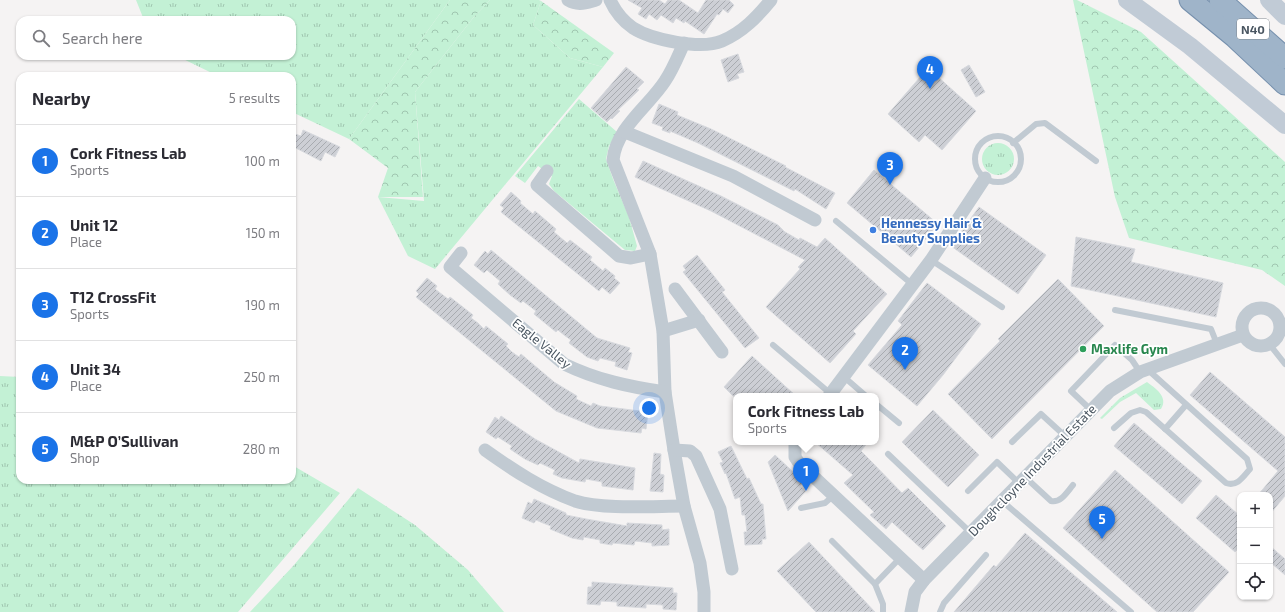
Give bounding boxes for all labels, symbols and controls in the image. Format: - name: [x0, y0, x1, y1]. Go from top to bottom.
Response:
- search box: [16, 16, 296, 60]
- road number: N40: [1237, 19, 1269, 39]
- icon: search: [30, 27, 52, 49]
- text: Search here: [62, 29, 143, 47]
- pin: 4: [917, 56, 943, 89]
- text: Nearby: [32, 88, 90, 108]
- text: 5 results: [229, 90, 280, 106]
- text: Cork Fitness Lab: [70, 144, 186, 162]
- pin: 3: [877, 152, 903, 185]
- text: 1: [42, 153, 48, 169]
- text: 100 m: [245, 153, 280, 169]
- text: Sports: [70, 162, 109, 178]
- place label: Hennessy Hair & Beauty Supplies: [881, 215, 982, 246]
- text: Unit 12: [70, 216, 118, 234]
- text: 2: [41, 225, 49, 241]
- text: 150 m: [246, 225, 280, 241]
- marker: Hennessy Hair & Beauty Supplies: [868, 225, 878, 235]
- text: Place: [70, 234, 102, 250]
- text: T12 CrossFit: [70, 288, 156, 306]
- text: 3: [41, 297, 49, 313]
- text: 190 m: [245, 297, 280, 313]
- text: Sports: [70, 306, 109, 322]
- street label: Eagle Valley: [509, 314, 575, 372]
- pin: 2: [892, 337, 918, 370]
- place label: Maxlife Gym: [1091, 341, 1168, 357]
- marker: Maxlife Gym: [1078, 344, 1088, 354]
- text: Unit 34: [70, 360, 121, 378]
- text: 4: [41, 369, 49, 385]
- text: 250 m: [244, 369, 280, 385]
- text: Place: [70, 378, 102, 394]
- popup: [733, 393, 879, 445]
- your location: [639, 398, 659, 418]
- street label: Doughcloyne Industrial Estate: [965, 401, 1099, 539]
- text: Cork Fitness Lab: [748, 402, 864, 420]
- text: Sports: [748, 420, 787, 436]
- text: M&P O’Sullivan: [70, 432, 179, 450]
- text: 5: [41, 441, 49, 457]
- text: 280 m: [243, 441, 280, 457]
- text: Shop: [70, 450, 100, 466]
- pin: 1: [793, 458, 819, 491]
- map controls: [1237, 492, 1273, 600]
- button: +: [1237, 492, 1273, 528]
- pin: 5: [1089, 506, 1115, 539]
- button: −: [1237, 528, 1273, 564]
- button: locate: [1237, 564, 1273, 600]

